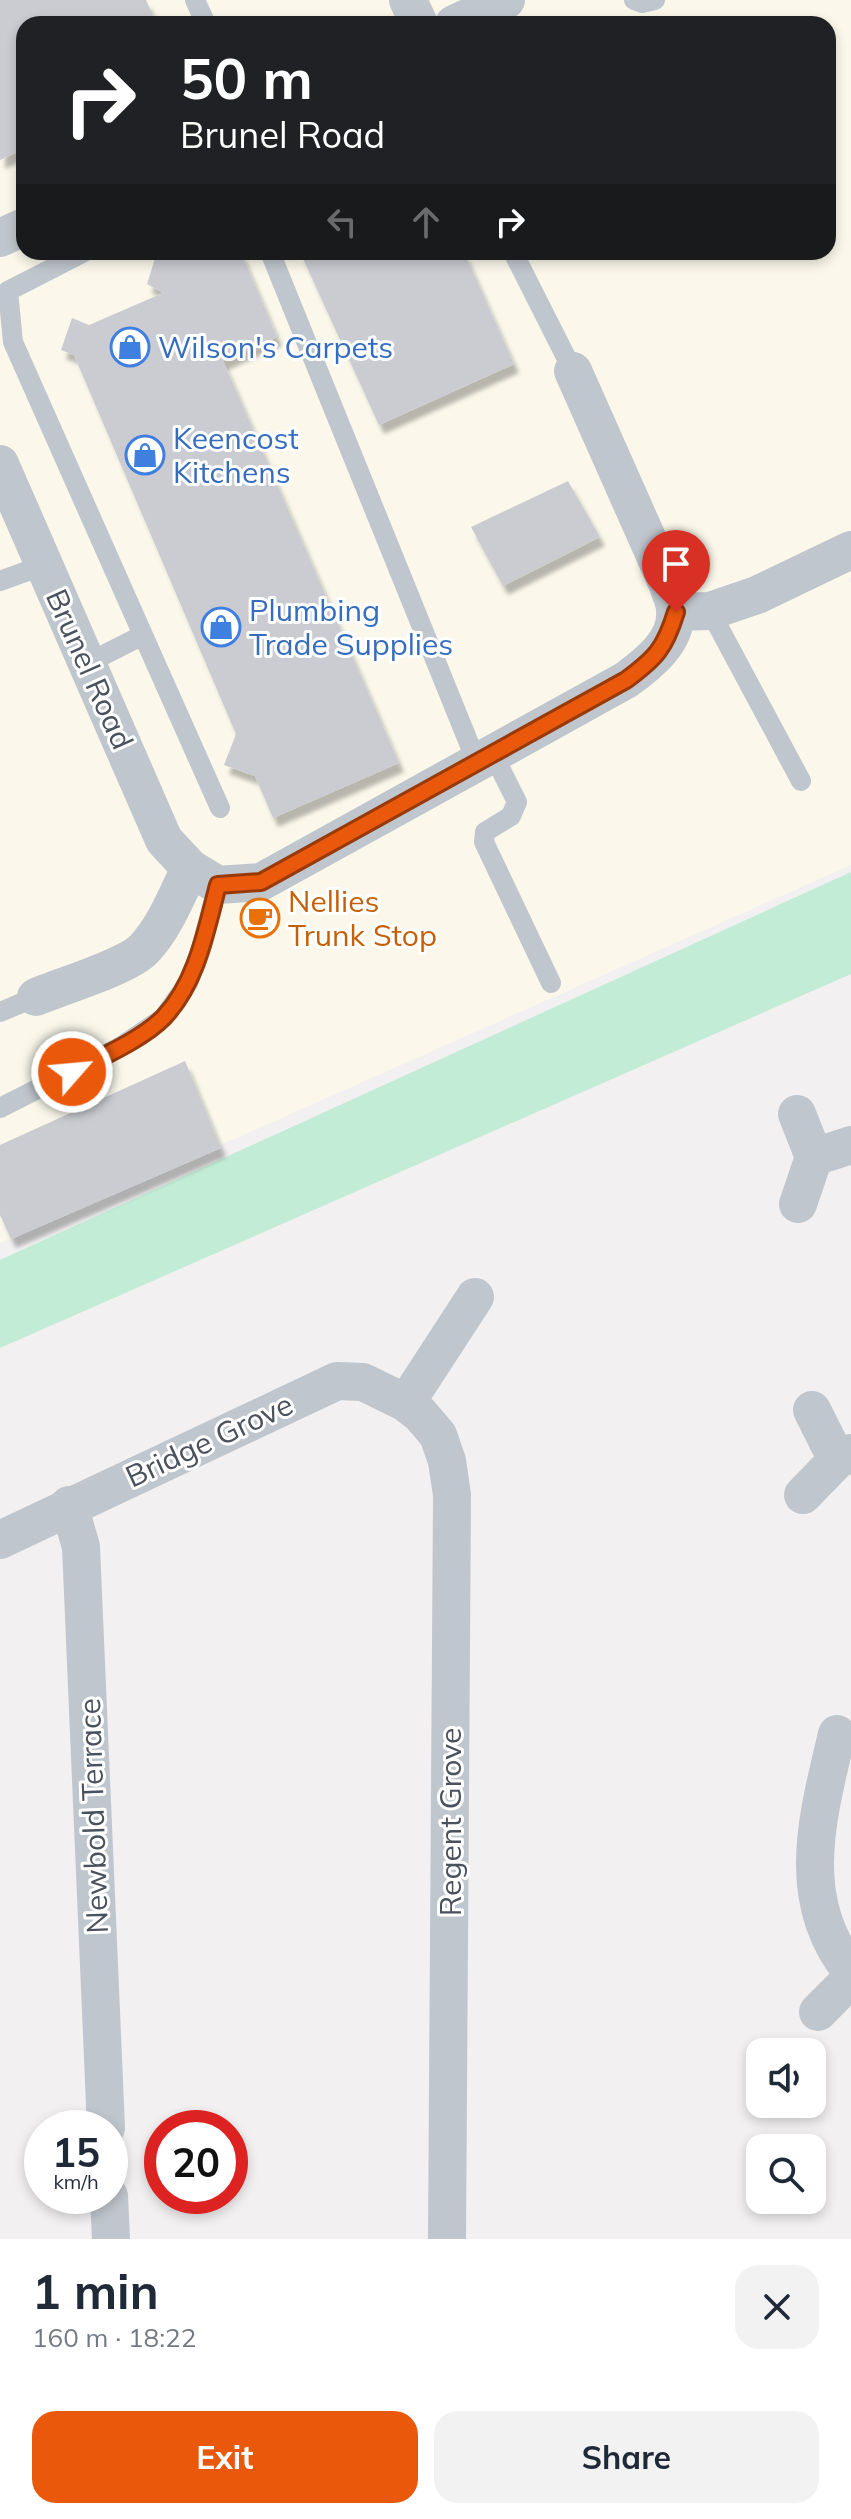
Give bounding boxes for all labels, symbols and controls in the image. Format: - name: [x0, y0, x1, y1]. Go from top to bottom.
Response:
- text: 50 m: [180, 43, 313, 113]
- icon: right: [48, 48, 152, 152]
- text: Brunel Road: [180, 112, 385, 157]
- icon: left: [320, 200, 364, 244]
- icon: ahead: [404, 200, 448, 244]
- icon: right: [488, 200, 532, 244]
- shop icon: Wilson's Carpets: [109, 326, 151, 368]
- place label: Wilson's Carpets: [158, 328, 393, 366]
- place label: Keencost Kitchens: [173, 419, 299, 491]
- shop icon: Keencost Kitchens: [124, 434, 166, 476]
- pin: [642, 530, 710, 612]
- icon: arrive: [654, 542, 698, 586]
- street label: Brunel Road: [38, 583, 142, 755]
- place label: Plumbing Trade Supplies: [249, 591, 453, 663]
- shop icon: Plumbing Trade Supplies: [200, 606, 242, 648]
- place label: Nellies Trunk Stop: [288, 882, 437, 954]
- cafe icon: Nellies Trunk Stop: [239, 897, 281, 939]
- position arrow: [30, 1030, 114, 1114]
- street label: Bridge Grove: [119, 1385, 299, 1495]
- street label: Newbold Terrace: [70, 1698, 116, 1934]
- street label: Regent Grove: [431, 1728, 469, 1916]
- map controls: [746, 2038, 826, 2214]
- button: sound: [746, 2038, 826, 2118]
- speed limit sign: 20: [144, 2110, 248, 2214]
- text: 15: [52, 2127, 100, 2177]
- button: search: [746, 2134, 826, 2214]
- text: km/h: [53, 2169, 99, 2194]
- text: 1 min: [32, 2261, 159, 2321]
- button: close: [735, 2265, 819, 2349]
- text: 160 m · 18:22: [32, 2321, 196, 2354]
- button: Exit: [32, 2411, 418, 2503]
- button: Share: [434, 2411, 819, 2503]

